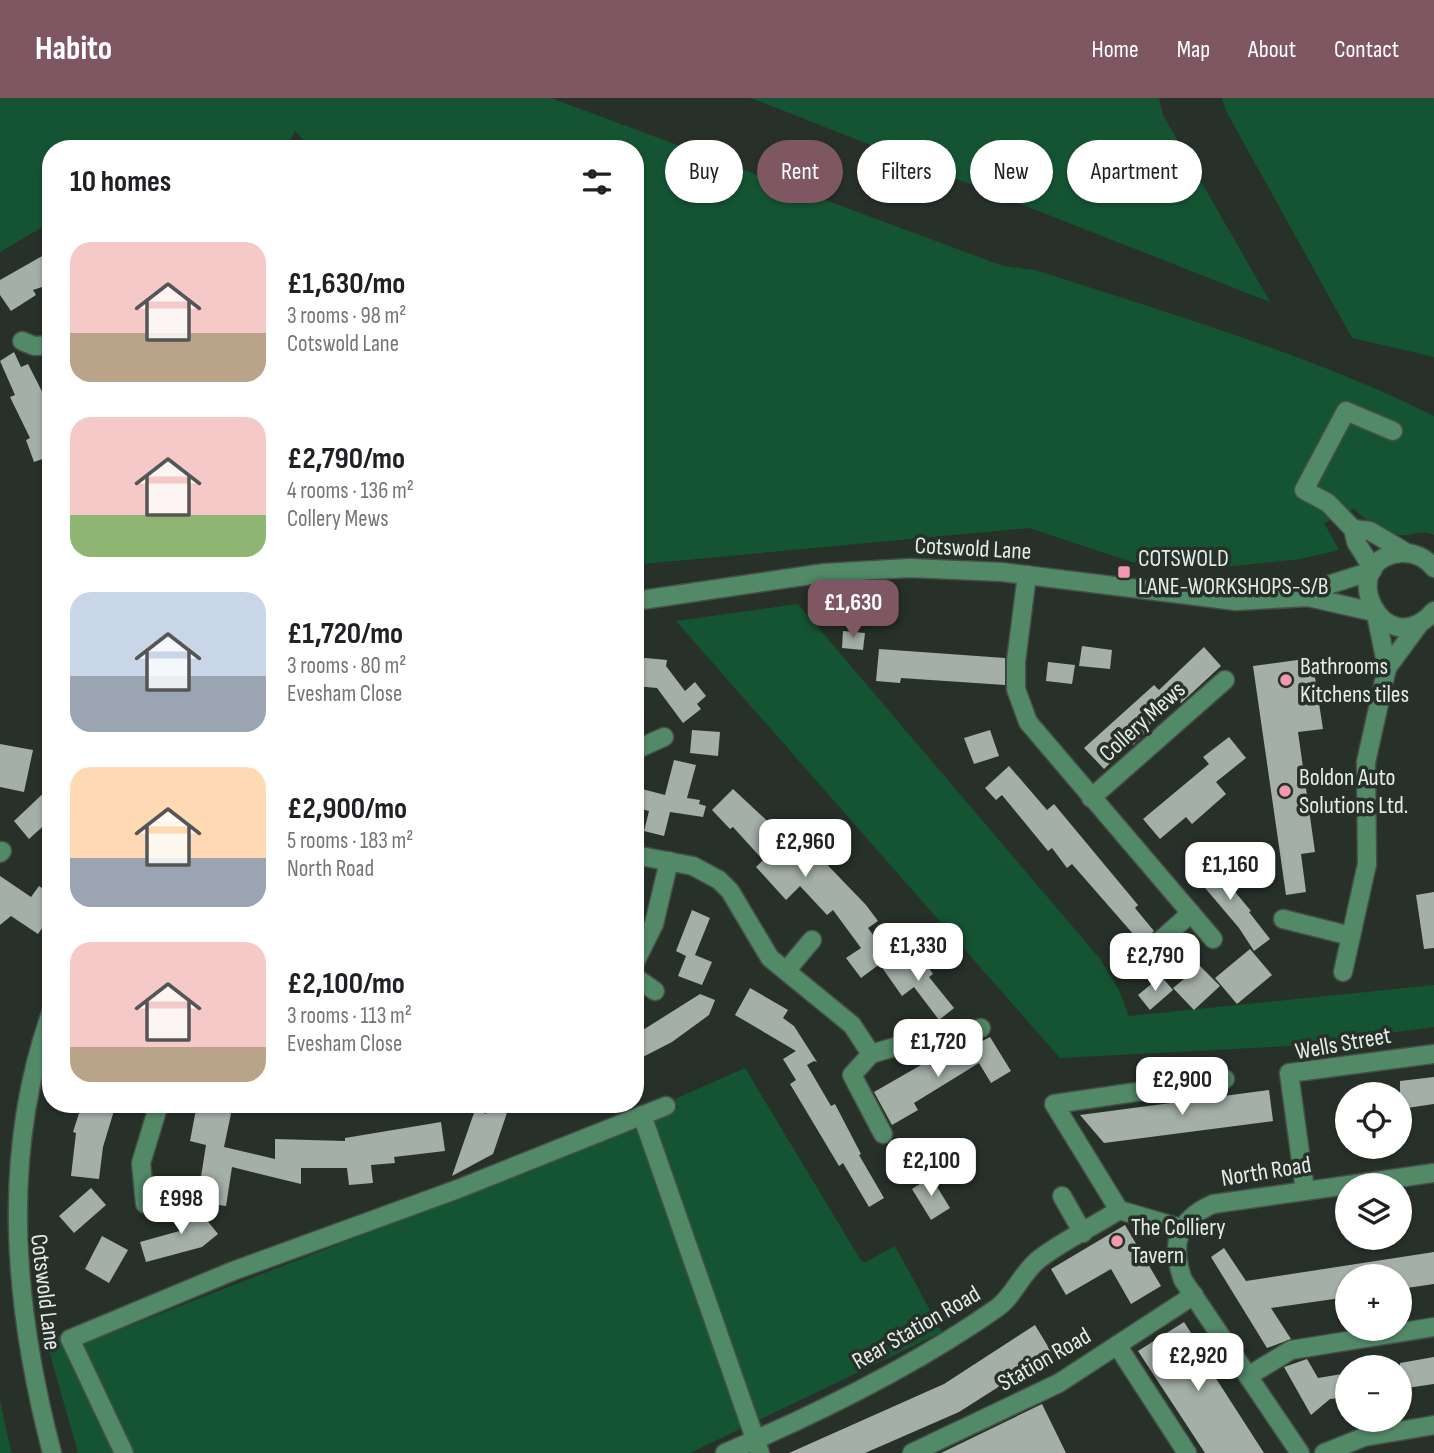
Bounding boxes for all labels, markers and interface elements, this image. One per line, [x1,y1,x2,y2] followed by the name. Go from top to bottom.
[35,29,112,69] text: Habito
[1091,35,1139,64] text: Home
[1177,35,1210,64] text: Map
[1248,35,1296,64] text: About
[1334,35,1399,64] text: Contact
[665,140,743,203] chip: Buy
[757,140,843,203] chip: Rent
[857,140,956,203] chip: Filters
[970,140,1053,203] chip: New
[1067,140,1202,203] chip: Apartment
[578,163,616,201] icon: filters
[70,164,171,200] text: 10 homes
[287,266,405,302] text: £1,630/mo
[126,270,210,354] icon: home
[287,302,406,330] text: 3 rooms · 98 m²
[287,330,399,358] text: Cotswold Lane
[287,441,405,477] text: £2,790/mo
[126,445,210,529] icon: home
[287,477,414,505] text: 4 rooms · 136 m²
[287,505,389,533] text: Collery Mews
[914,531,1032,566] street label: Cotswold Lane
[1138,544,1328,601] place label: COTSWOLD LANE-WORKSHOPS-S/B
[1116,564,1132,580] marker: COTSWOLD LANE-WORKSHOPS-S/B
[796,580,910,640] pin: £1,630
[824,589,882,617] text: £1,630
[287,616,403,652] text: £1,720/mo
[126,620,210,704] icon: home
[287,652,406,680] text: 3 rooms · 80 m²
[1300,652,1409,709] place label: Bathrooms Kitchens tiles
[1278,672,1294,688] marker: Bathrooms Kitchens tiles
[1093,675,1191,768] street label: Collery Mews
[287,680,402,708] text: Evesham Close
[1299,763,1408,820] place label: Boldon Auto Solutions Ltd.
[1277,783,1293,799] marker: Boldon Auto Solutions Ltd.
[287,791,407,827] text: £2,900/mo
[126,795,210,879] icon: home
[748,820,862,879] pin: £2,960
[287,827,413,855] text: 5 rooms · 183 m²
[775,828,835,856] text: £2,960
[1173,842,1287,902] pin: £1,160
[1201,851,1259,879] text: £1,160
[287,855,374,883] text: North Road
[861,924,975,983] pin: £1,330
[889,932,947,960] text: £1,330
[1098,934,1212,993] pin: £2,790
[1126,942,1184,970] text: £2,790
[287,966,405,1002] text: £2,100/mo
[126,970,210,1054] icon: home
[287,1002,412,1030] text: 3 rooms · 113 m²
[881,1020,995,1079] pin: £1,720
[1293,1021,1393,1066] street label: Wells Street
[910,1028,966,1056] text: £1,720
[287,1030,402,1058] text: Evesham Close
[1125,1058,1239,1117] pin: £2,900
[1152,1066,1212,1094] text: £2,900
[1335,1082,1412,1432] map controls
[1335,1082,1412,1159] button: locate
[874,1138,988,1198] pin: £2,100
[902,1147,960,1175] text: £2,100
[1219,1150,1313,1193] street label: North Road
[1335,1173,1412,1250] button: layers
[140,1176,222,1236] pin: £998
[159,1185,203,1213] text: £998
[1131,1213,1226,1270] place label: The Colliery Tavern
[24,1232,67,1352] street label: Cotswold Lane
[1109,1233,1125,1249] marker: The Colliery Tavern
[1335,1264,1412,1341] button: +
[847,1279,985,1376] street label: Rear Station Road
[993,1321,1096,1398] street label: Station Road
[1141,1334,1255,1393] pin: £2,920
[1168,1342,1228,1370] text: £2,920
[1335,1355,1412,1432] button: −

